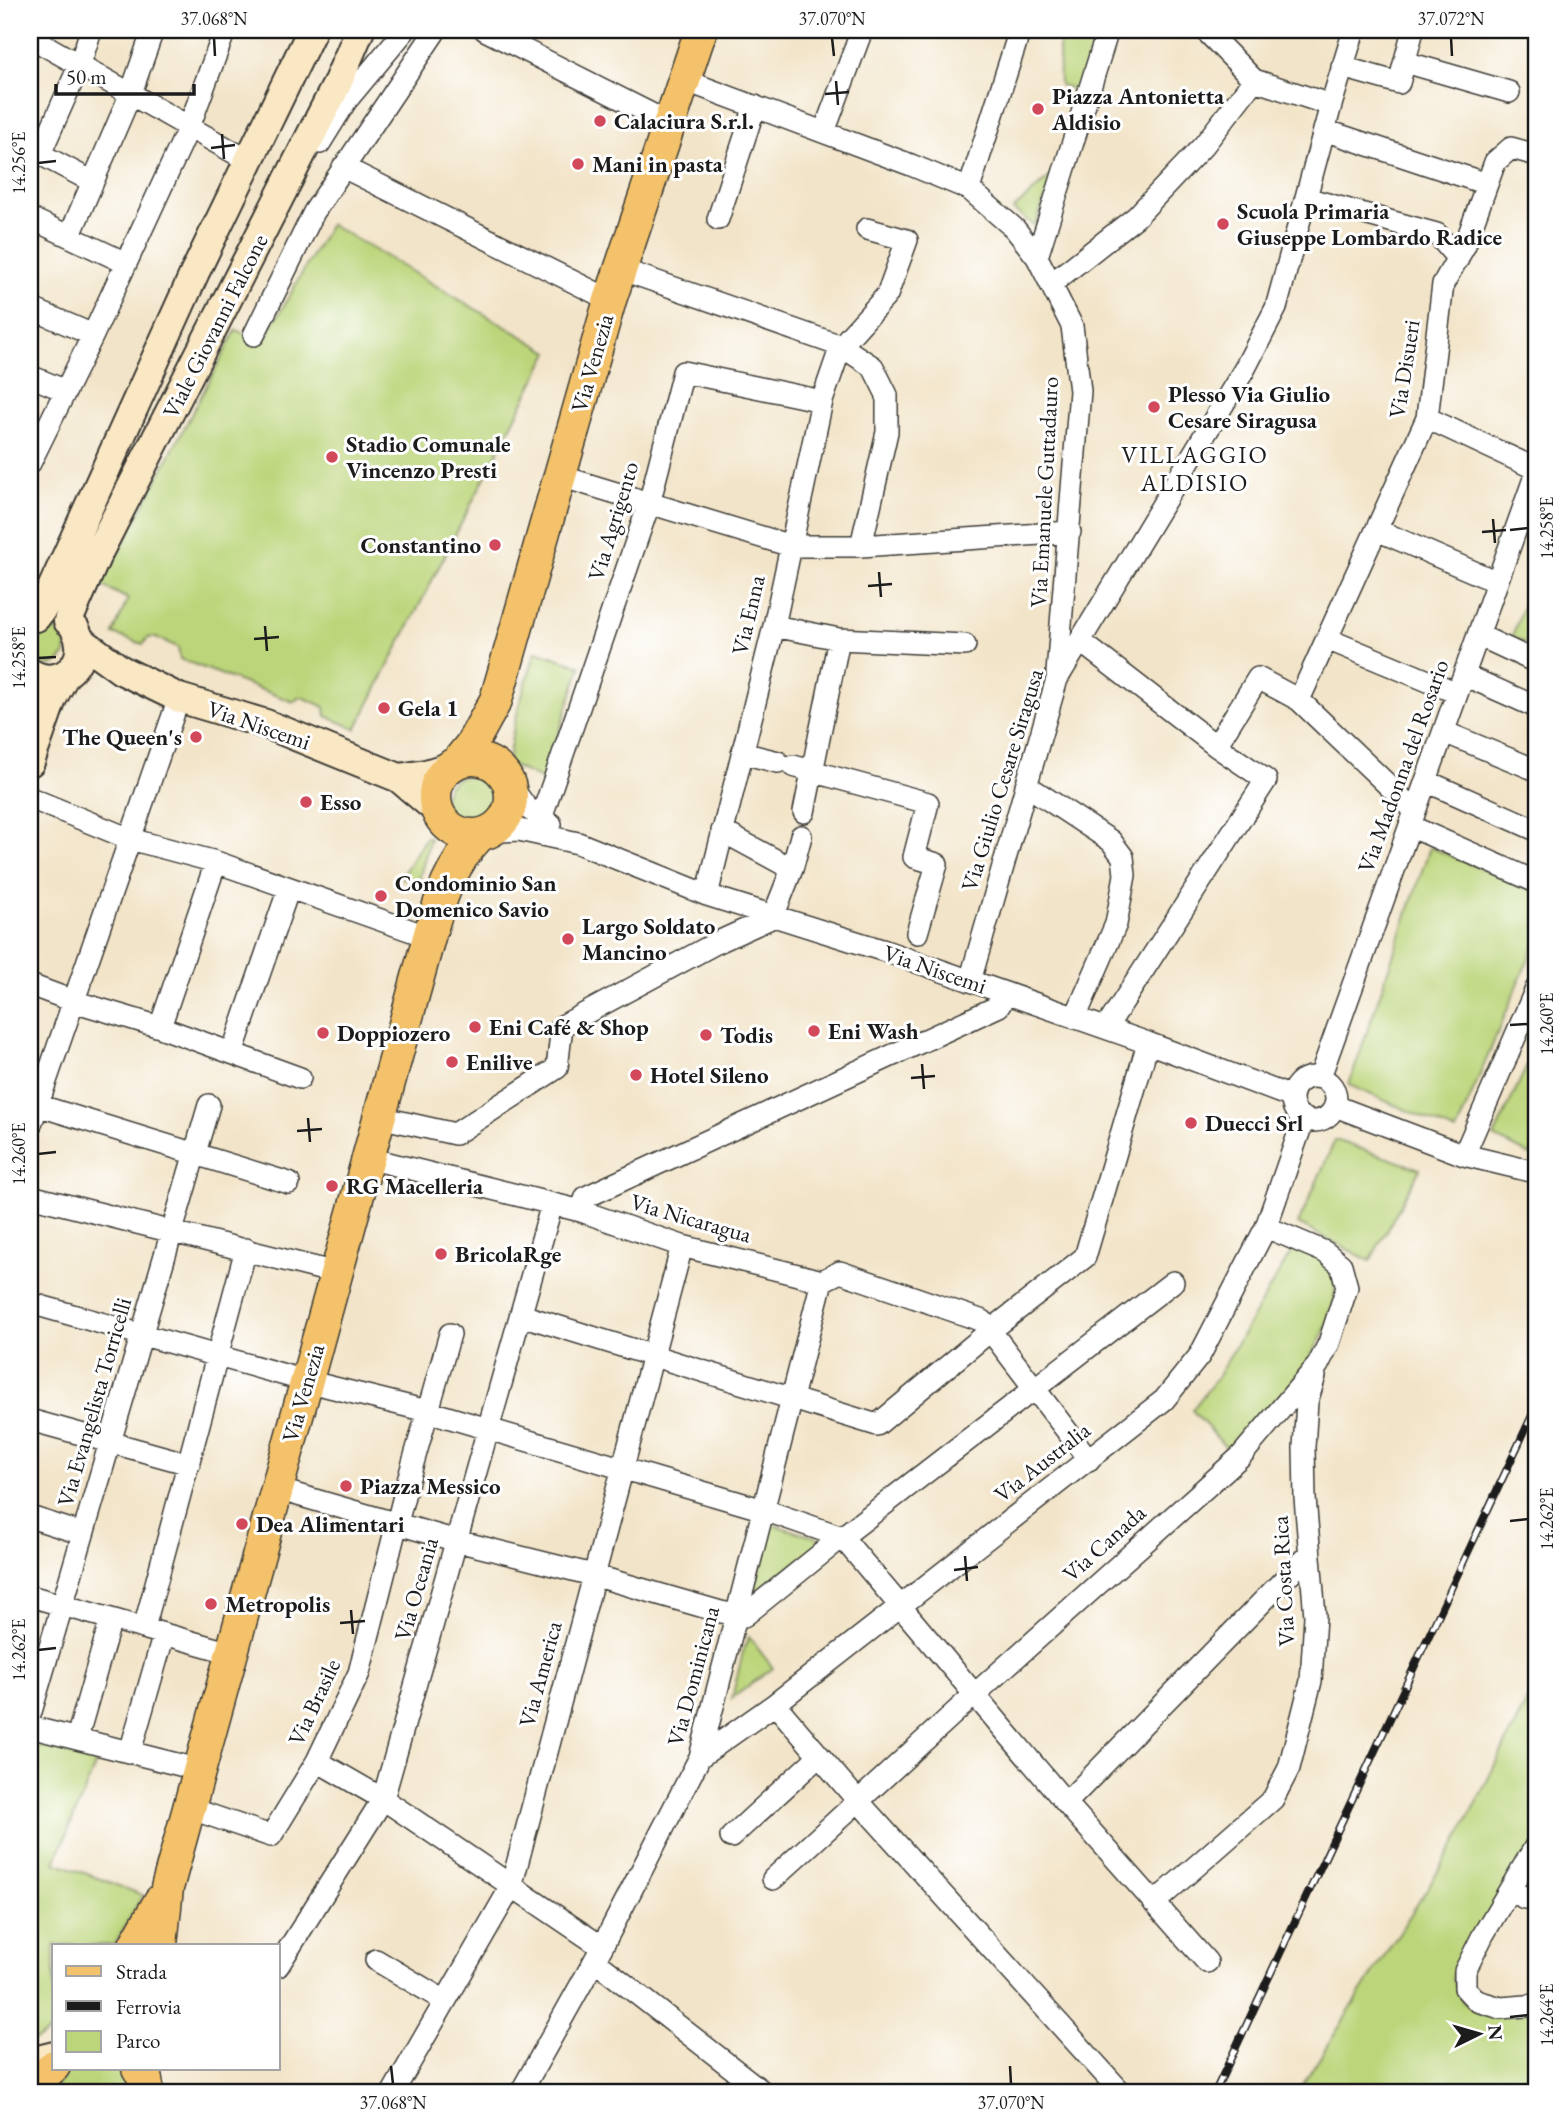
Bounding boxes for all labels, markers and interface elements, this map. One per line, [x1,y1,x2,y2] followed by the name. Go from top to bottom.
[181,7,248,30] text: 37.068°N
[799,7,866,30] text: 37.070°N
[1418,7,1485,30] text: 37.072°N
[56,52,194,96] scale bar
[66,63,107,90] text: 50 m
[1051,81,1225,137] place label: Piazza Antonietta Aldisio
[1030,101,1046,117] marker: Piazza Antonietta Aldisio
[614,106,754,136] place label: Calaciura S.r.l.
[592,113,608,129] marker: Calaciura S.r.l.
[7,132,30,194] text: 14.256°E
[592,149,724,179] place label: Mani in pasta
[570,156,586,172] marker: Mani in pasta
[1237,196,1502,252] place label: Scuola Primaria Giuseppe Lombardo Radice
[1215,216,1231,232] marker: Scuola Primaria Giuseppe Lombardo Radice
[156,229,274,423] street label: Viale Giovanni Falcone
[564,309,621,416] street label: Via Venezia
[1381,317,1427,420] street label: Via Disueri
[1023,376,1065,608] street label: Via Emanuele Guttadauro
[1168,379,1331,435] place label: Plesso Via Giulio Cesare Siragusa
[1146,399,1162,415] marker: Plesso Via Giulio Cesare Siragusa
[346,429,511,485] place label: Stadio Comunale Vincenzo Presti
[1121,439,1269,498] district label: VILLAGGIO ALDISIO
[324,449,340,465] marker: Stadio Comunale Vincenzo Presti
[581,458,645,584] street label: Via Agrigento
[1535,497,1558,559] text: 14.258°E
[360,530,481,560] place label: Constantino
[487,537,503,553] marker: Constantino
[724,571,772,658] street label: Via Enna
[7,627,30,689] text: 14.258°E
[1350,655,1456,877] street label: Via Madonna del Rosario
[954,664,1050,895] street label: Via Giulio Cesare Siragusa
[203,693,315,757] street label: Via Niscemi
[398,693,458,723] place label: Gela 1
[376,700,392,716] marker: Gela 1
[62,722,182,752] place label: The Queen's
[188,729,204,745] marker: The Queen's
[320,787,362,817] place label: Esso
[298,794,314,810] marker: Esso
[395,868,556,924] place label: Condominio San Domenico Savio
[373,888,389,904] marker: Condominio San Domenico Savio
[582,911,716,967] place label: Largo Soldato Mancino
[560,931,576,947] marker: Largo Soldato Mancino
[879,937,991,1001] street label: Via Niscemi
[1535,993,1558,1055] text: 14.260°E
[489,1012,649,1042] place label: Eni Café & Shop
[828,1016,919,1046] place label: Eni Wash
[337,1018,451,1048] place label: Doppiozero
[467,1019,483,1035] marker: Eni Café & Shop
[720,1020,773,1050] place label: Todis
[806,1023,822,1039] marker: Eni Wash
[315,1025,331,1041] marker: Doppiozero
[698,1027,714,1043] marker: Todis
[466,1047,533,1077] place label: Enilive
[444,1054,460,1070] marker: Enilive
[650,1060,769,1090] place label: Hotel Sileno
[628,1067,644,1083] marker: Hotel Sileno
[1205,1108,1304,1138] place label: Duecci Srl
[1183,1115,1199,1131] marker: Duecci Srl
[7,1123,30,1185] text: 14.260°E
[346,1171,484,1201] place label: RG Macelleria
[324,1178,340,1194] marker: RG Macelleria
[627,1186,756,1250] street label: Via Nicaragua
[455,1239,562,1269] place label: BricolaRge
[433,1246,449,1262] marker: BricolaRge
[50,1294,138,1510] street label: Via Evangelista Torricelli
[275,1339,332,1446] street label: Via Venezia
[988,1414,1097,1509] street label: Via Australia
[360,1471,501,1501] place label: Piazza Messico
[338,1478,354,1494] marker: Piazza Messico
[1535,1488,1558,1550] text: 14.262°E
[1056,1497,1153,1588] street label: Via Canada
[256,1509,405,1539] place label: Dea Alimentari
[1265,1514,1301,1647] street label: Via Costa Rica
[234,1516,250,1532] marker: Dea Alimentari
[387,1533,445,1644] street label: Via Oceania
[225,1589,330,1619] place label: Metropolis
[203,1596,219,1612] marker: Metropolis
[660,1602,726,1749] street label: Via Dominicana
[511,1617,569,1730] street label: Via America
[7,1619,30,1681] text: 14.262°E
[281,1654,347,1750] street label: Via Brasile
[52,1944,280,2070] legend
[116,1958,167,1985] text: Strada
[1535,1984,1558,2046] text: 14.264°E
[116,1993,182,2020] text: Ferrovia
[1444,2000,1514,2070] north arrow
[1482,2024,1509,2042] text: N
[116,2027,160,2054] text: Parco
[360,2091,427,2114] text: 37.068°N
[978,2091,1045,2114] text: 37.070°N

